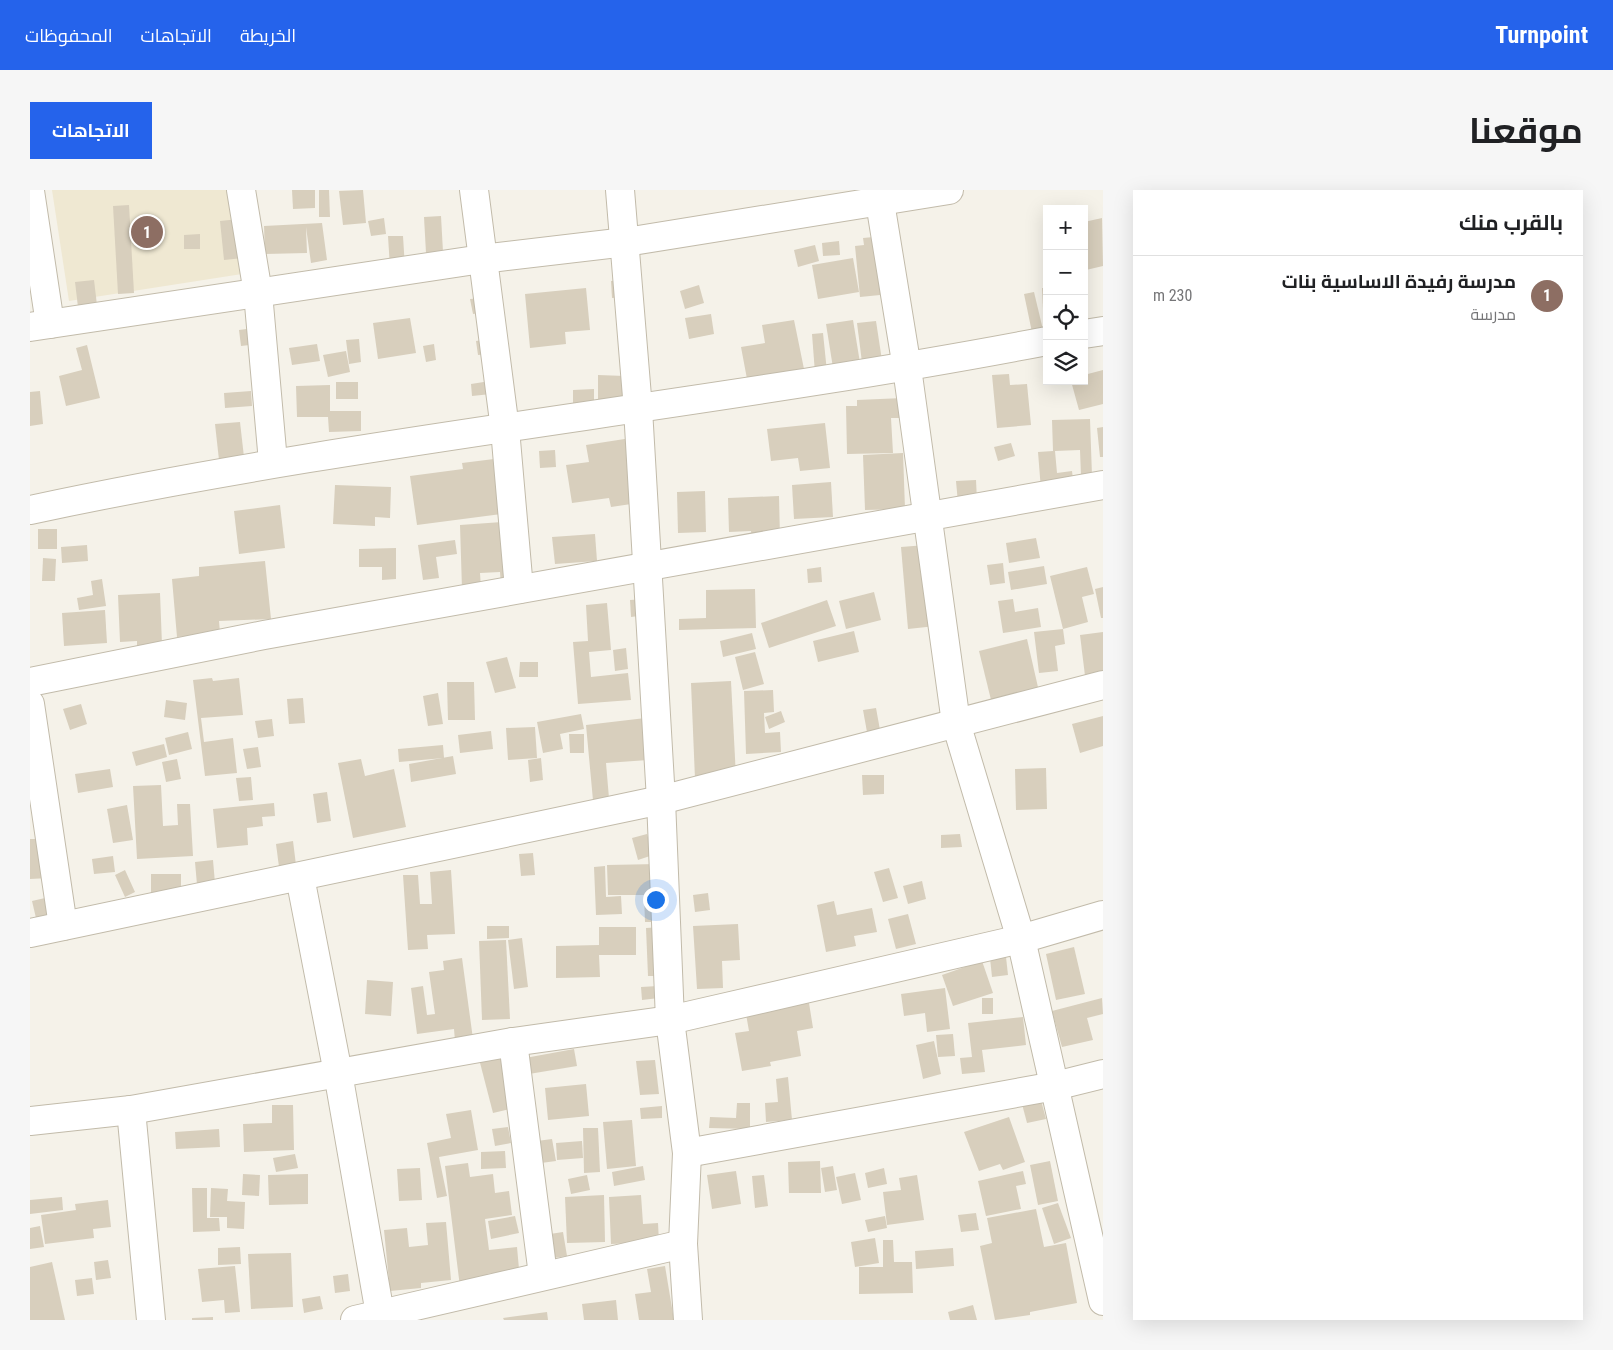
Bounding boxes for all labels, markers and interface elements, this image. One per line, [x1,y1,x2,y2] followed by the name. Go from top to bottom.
[1495,21,1588,49] text: Turnpoint
[25,25,113,46] text: المحفوظات
[141,25,212,46] text: الاتجاهات
[240,25,296,46] text: الخريطة
[30,102,152,159] button: الاتجاهات
[1469,111,1583,152] text: موقعنا
[1043,205,1088,385] map controls
[1043,205,1088,250] button: +
[1459,211,1563,235] text: بالقرب منك
[131,213,163,251] pin: 1
[1043,250,1088,295] button: −
[1282,270,1516,293] text: مدرسة رفيدة الاساسية بنات
[1153,286,1192,305] text: 230 m
[1543,286,1551,305] text: 1
[1043,295,1088,340] button: locate
[1470,305,1516,324] text: مدرسة
[1043,340,1088,385] button: layers
[643,887,669,913] your location

